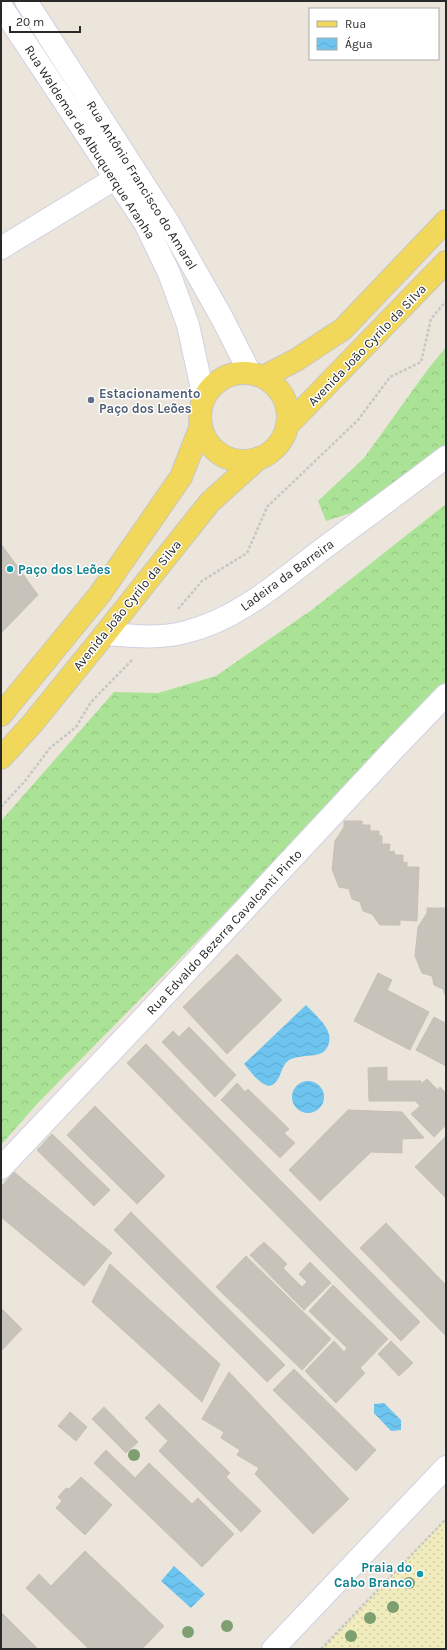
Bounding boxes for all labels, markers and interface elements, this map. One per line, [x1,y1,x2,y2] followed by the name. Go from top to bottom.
[10,8,80,34] scale bar
[309,8,439,60] legend
[16,15,44,29] text: 20 m
[345,17,366,31] text: Rua
[345,36,373,51] text: Água
[21,42,158,242] street label: Rua Waldemar de Albuquerque Aranha
[84,98,200,272] street label: Rua Antônio Francisco do Amaral
[305,281,429,409] street label: Avenida João Cyrilo da Silva
[99,386,200,416] place label: Estacionamento Paço dos Leões
[86,395,96,405] marker: Estacionamento Paço dos Leões
[238,536,336,614] street label: Ladeira da Barreira
[70,537,184,673] street label: Avenida João Cyrilo da Silva
[18,562,111,577] place label: Paço dos Leões
[5,564,15,574] marker: Paço dos Leões
[143,846,305,1018] street label: Rua Edvaldo Bezerra Cavalcanti Pinto
[334,1560,412,1590] place label: Praia do Cabo Branco
[415,1569,425,1579] marker: Praia do Cabo Branco

